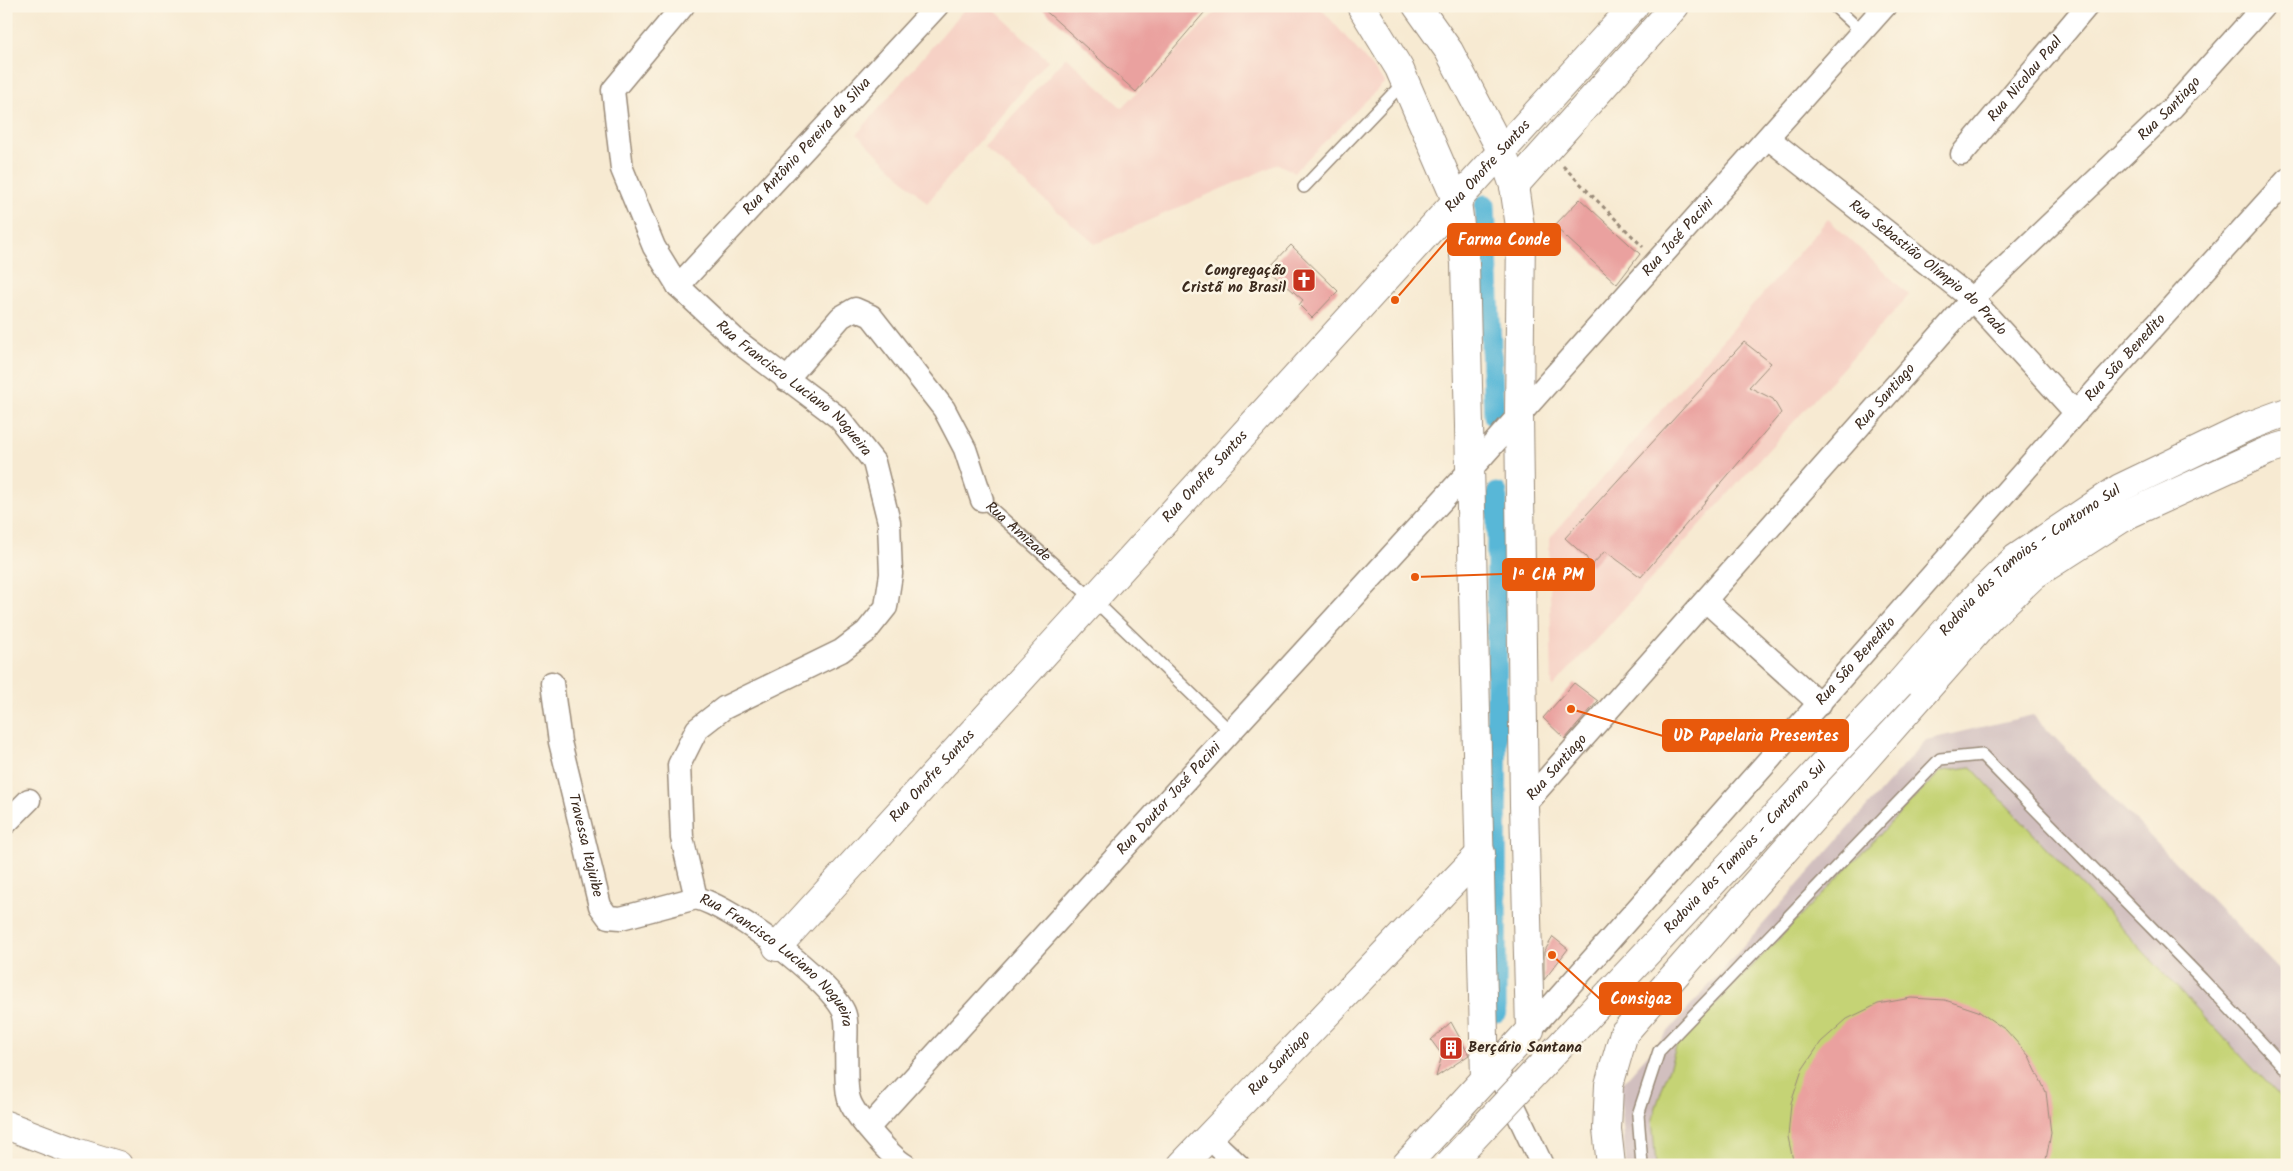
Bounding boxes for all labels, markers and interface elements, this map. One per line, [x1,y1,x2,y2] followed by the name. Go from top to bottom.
[1982,31,2069,127] street label: Rua Nicolau Paal
[2132,71,2207,147] street label: Rua Santiago
[737,72,877,221] street label: Rua Antônio Pereira da Silva
[1439,114,1537,218] street label: Rua Onofre Santos
[1636,191,1721,282] street label: Rua José Pacini
[1843,194,2012,342] street label: Rua Sebastião Olímpio do Prado
[1448,224,1560,255] callout: Farma Conde
[1458,228,1550,253] text: Farma Conde
[1182,259,1286,300] place label: Congregação Cristã no Brasil
[1291,267,1317,293] church icon: Congregação Cristã no Brasil
[2079,308,2172,407] street label: Rua São Benedito
[710,315,877,462] street label: Rua Francisco Luciano Nogueira
[1849,358,1922,436] street label: Rua Santiago
[1156,424,1254,529] street label: Rua Onofre Santos
[1934,478,2126,642] street label: Rodovia dos Tamoios - Contorno Sul
[979,496,1056,568] street label: Rua Amizade
[1503,559,1594,590] callout: 1ª CIA PM
[1512,563,1585,588] text: 1ª CIA PM
[1810,612,1902,711] street label: Rua São Benedito
[1663,720,1848,751] callout: UD Papelaria Presentes
[884,724,982,828] street label: Rua Onofre Santos
[1673,724,1839,749] text: UD Papelaria Presentes
[1521,729,1594,806] street label: Rua Santiago
[1111,736,1228,861] street label: Rua Doutor José Pacini
[1658,755,1833,940] street label: Rodovia dos Tamoios - Contorno Sul
[561,791,609,900] street label: Travessa Itajuibe
[696,888,859,1028] street label: Rua Francisco Luciano Nogueira
[1600,983,1681,1014] callout: Consigaz
[1610,987,1672,1012] text: Consigaz
[1242,1025,1317,1101] street label: Rua Santiago
[1438,1035,1464,1061] building icon: Berçário Santana
[1468,1036,1582,1060] place label: Berçário Santana

